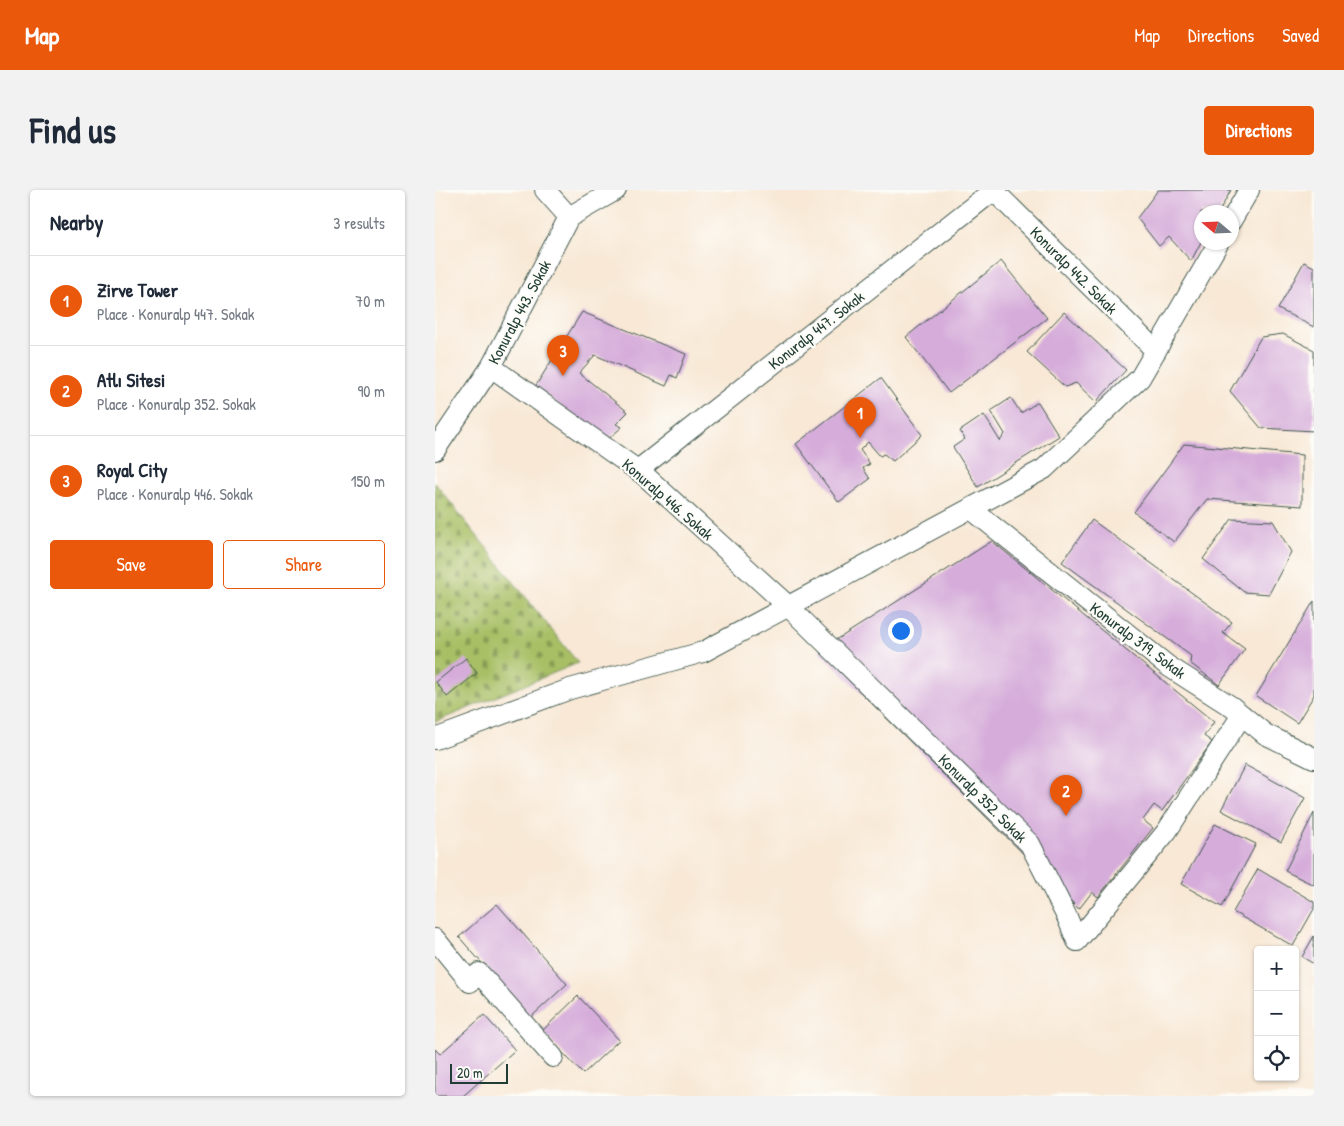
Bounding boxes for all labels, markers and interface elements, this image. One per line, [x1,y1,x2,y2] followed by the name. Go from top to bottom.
[25,19,59,51] text: Map
[1135,23,1160,48] text: Map
[1188,23,1254,48] text: Directions
[1282,23,1319,48] text: Saved
[1204,106,1314,155] button: Directions
[30,107,116,154] text: Find us
[1194,205,1239,250] north arrow
[50,208,103,237] text: Nearby
[333,212,385,234] text: 3 results
[1025,221,1123,319] street label: Konuralp 442. Sokak
[482,256,556,368] street label: Konuralp 443. Sokak
[97,277,178,303] text: Zirve Tower
[764,285,869,374] street label: Konuralp 447. Sokak
[63,290,69,312] text: 1
[355,290,385,312] text: 70 m
[97,303,254,325] text: Place · Konuralp 447. Sokak
[547,335,579,376] pin: 3
[97,367,165,393] text: Atlı Sitesi
[62,380,70,402] text: 2
[357,380,385,402] text: 90 m
[97,393,256,415] text: Place · Konuralp 352. Sokak
[844,397,876,438] pin: 1
[618,453,719,545] street label: Konuralp 446. Sokak
[97,457,167,483] text: Royal City
[62,470,70,492] text: 3
[351,470,385,492] text: 150 m
[97,483,253,505] text: Place · Konuralp 446. Sokak
[50,540,213,589] button: Save
[223,540,385,589] button: Share
[1085,597,1191,684] street label: Konuralp 319. Sokak
[888,618,914,644] your location
[934,749,1033,848] street label: Konuralp 352. Sokak
[1050,775,1082,816] pin: 2
[1254,946,1299,1081] map controls
[1254,946,1299,991] button: +
[1254,991,1299,1036] button: −
[1254,1036,1299,1081] button: locate
[450,1061,507,1084] scale bar
[457,1063,483,1082] text: 20 m

